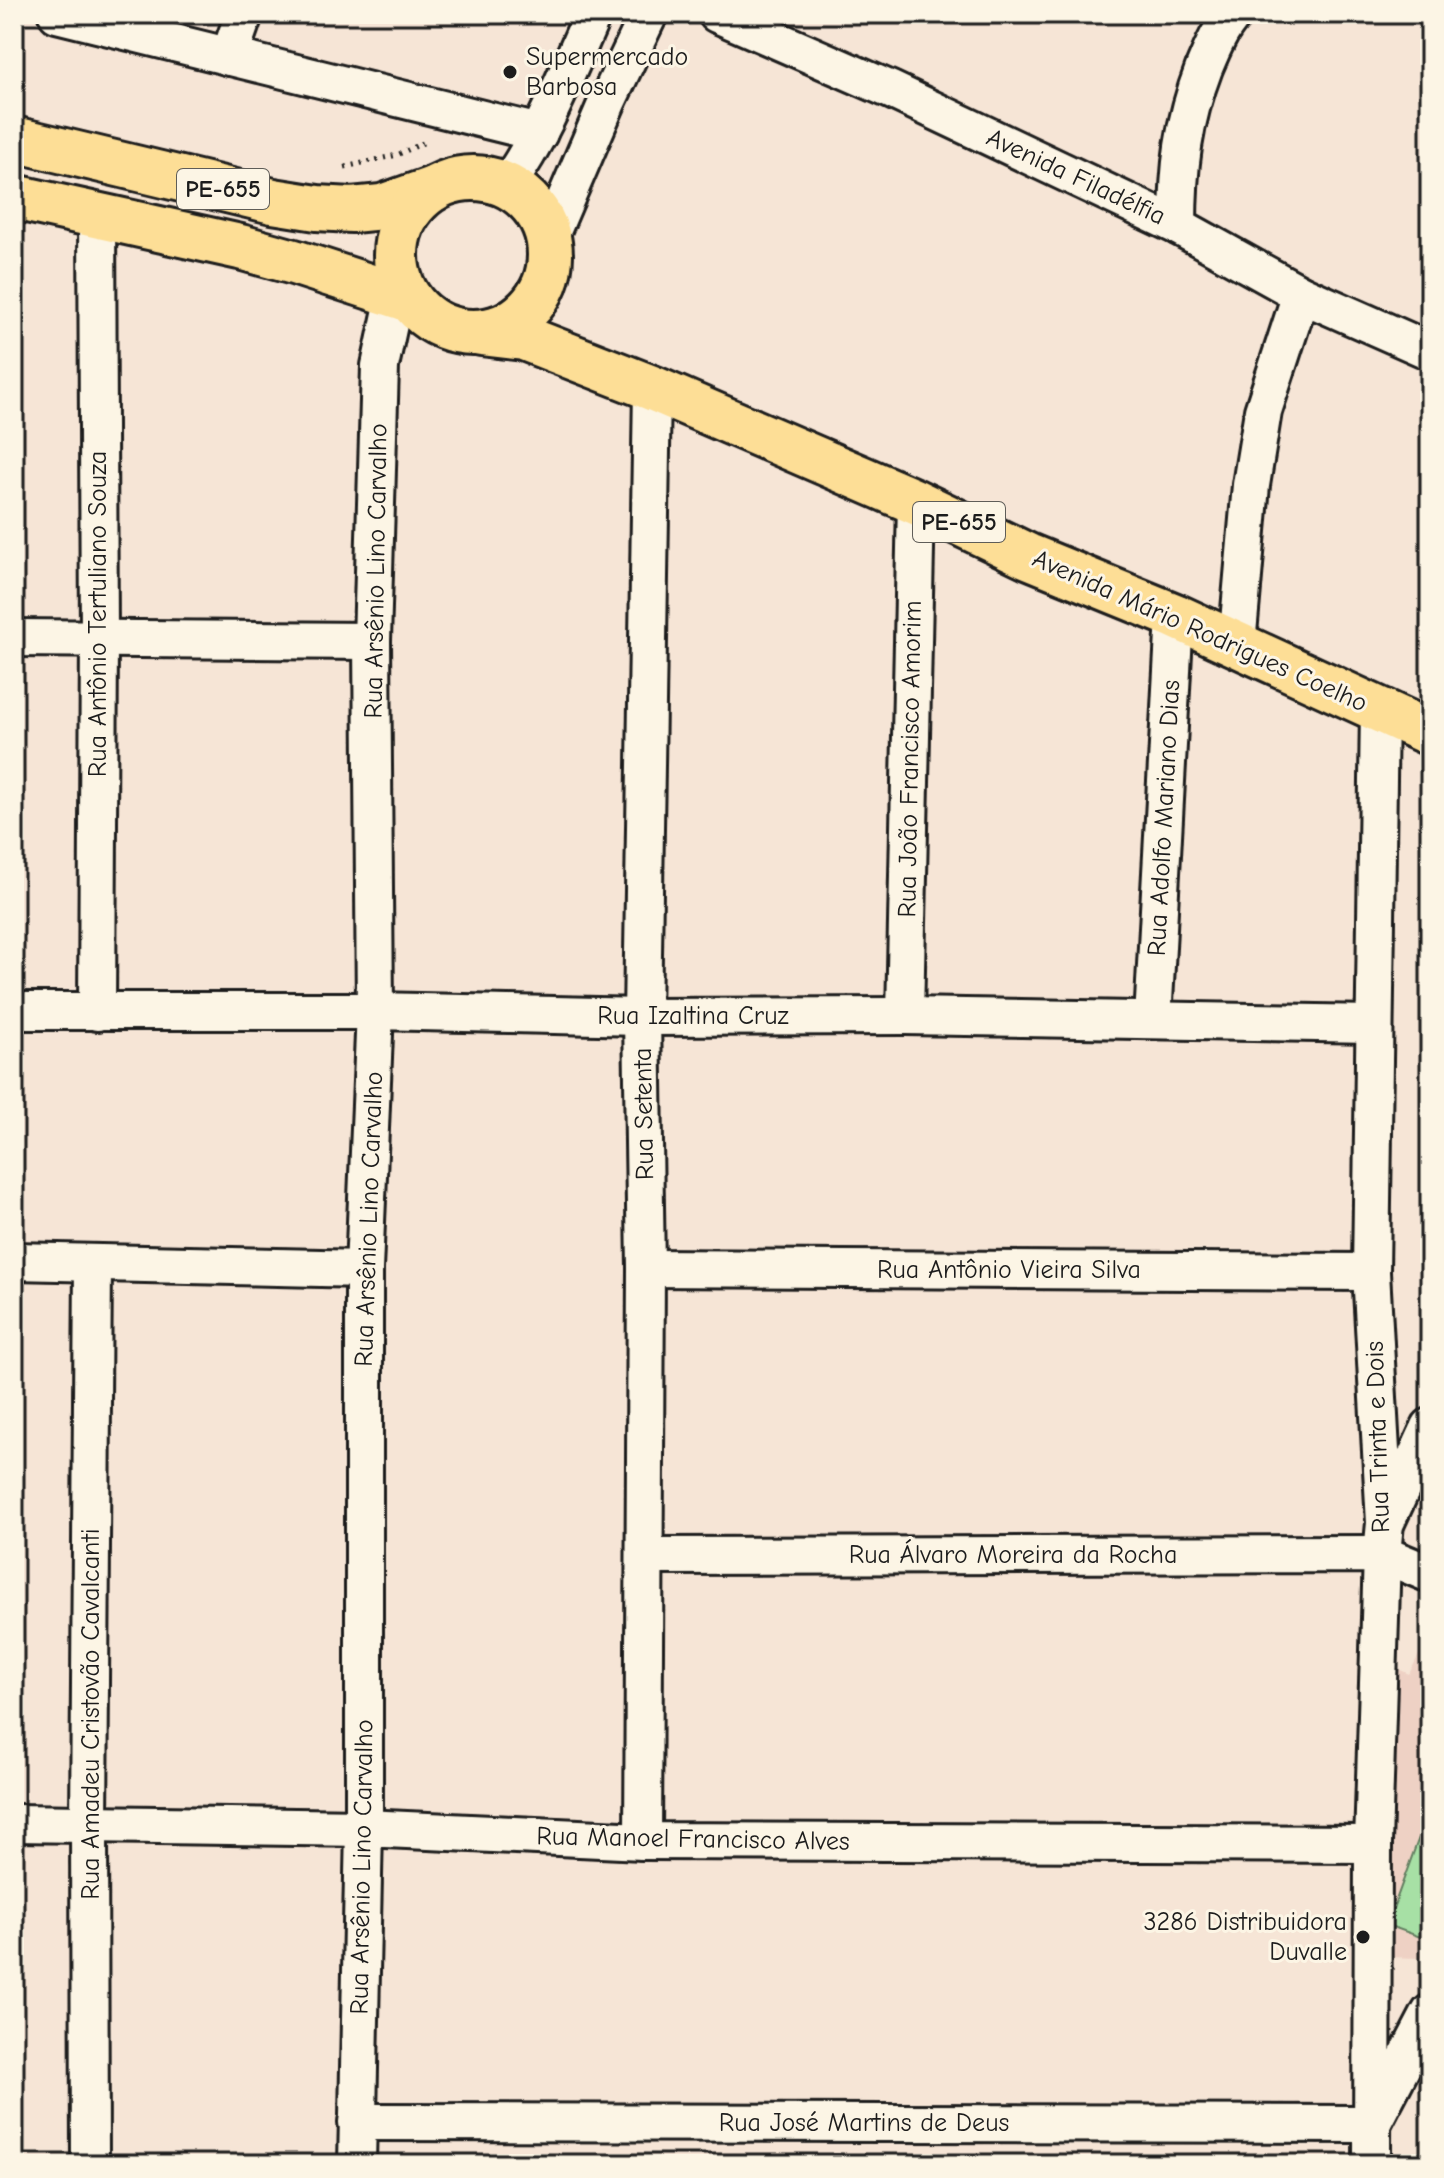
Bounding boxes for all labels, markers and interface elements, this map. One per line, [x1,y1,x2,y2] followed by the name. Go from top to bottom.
[526,42,688,102] place label: Supermercado Barbosa
[501,63,519,81] marker: Supermercado Barbosa
[982,122,1170,232] street label: Avenida Filadélfia
[177,169,269,209] road number: PE-655
[358,423,394,719] street label: Rua Arsênio Lino Carvalho
[83,451,113,777] street label: Rua Antônio Tertuliano Souza
[913,502,1005,542] road number: PE-655
[1028,543,1372,719] street label: Avenida Mário Rodrigues Coelho
[892,600,928,918] street label: Rua João Francisco Amorim
[1142,679,1186,957] street label: Rua Adolfo Mariano Dias
[597,1001,789,1031] street label: Rua Izaltina Cruz
[628,1048,660,1180] street label: Rua Setenta
[349,1071,389,1367] street label: Rua Arsênio Lino Carvalho
[877,1255,1141,1285] street label: Rua Antônio Vieira Silva
[1360,1340,1396,1534] street label: Rua Trinta e Dois
[76,1528,106,1900] street label: Rua Amadeu Cristovão Cavalcanti
[849,1539,1177,1570] street label: Rua Álvaro Moreira da Rocha
[344,1719,380,2015] street label: Rua Arsênio Lino Carvalho
[536,1821,850,1857] street label: Rua Manoel Francisco Alves
[1143,1907,1347,1967] place label: 3286 Distribuidora Duvalle
[1354,1928,1372,1946] marker: 3286 Distribuidora Duvalle
[719,2108,1009,2138] street label: Rua José Martins de Deus

